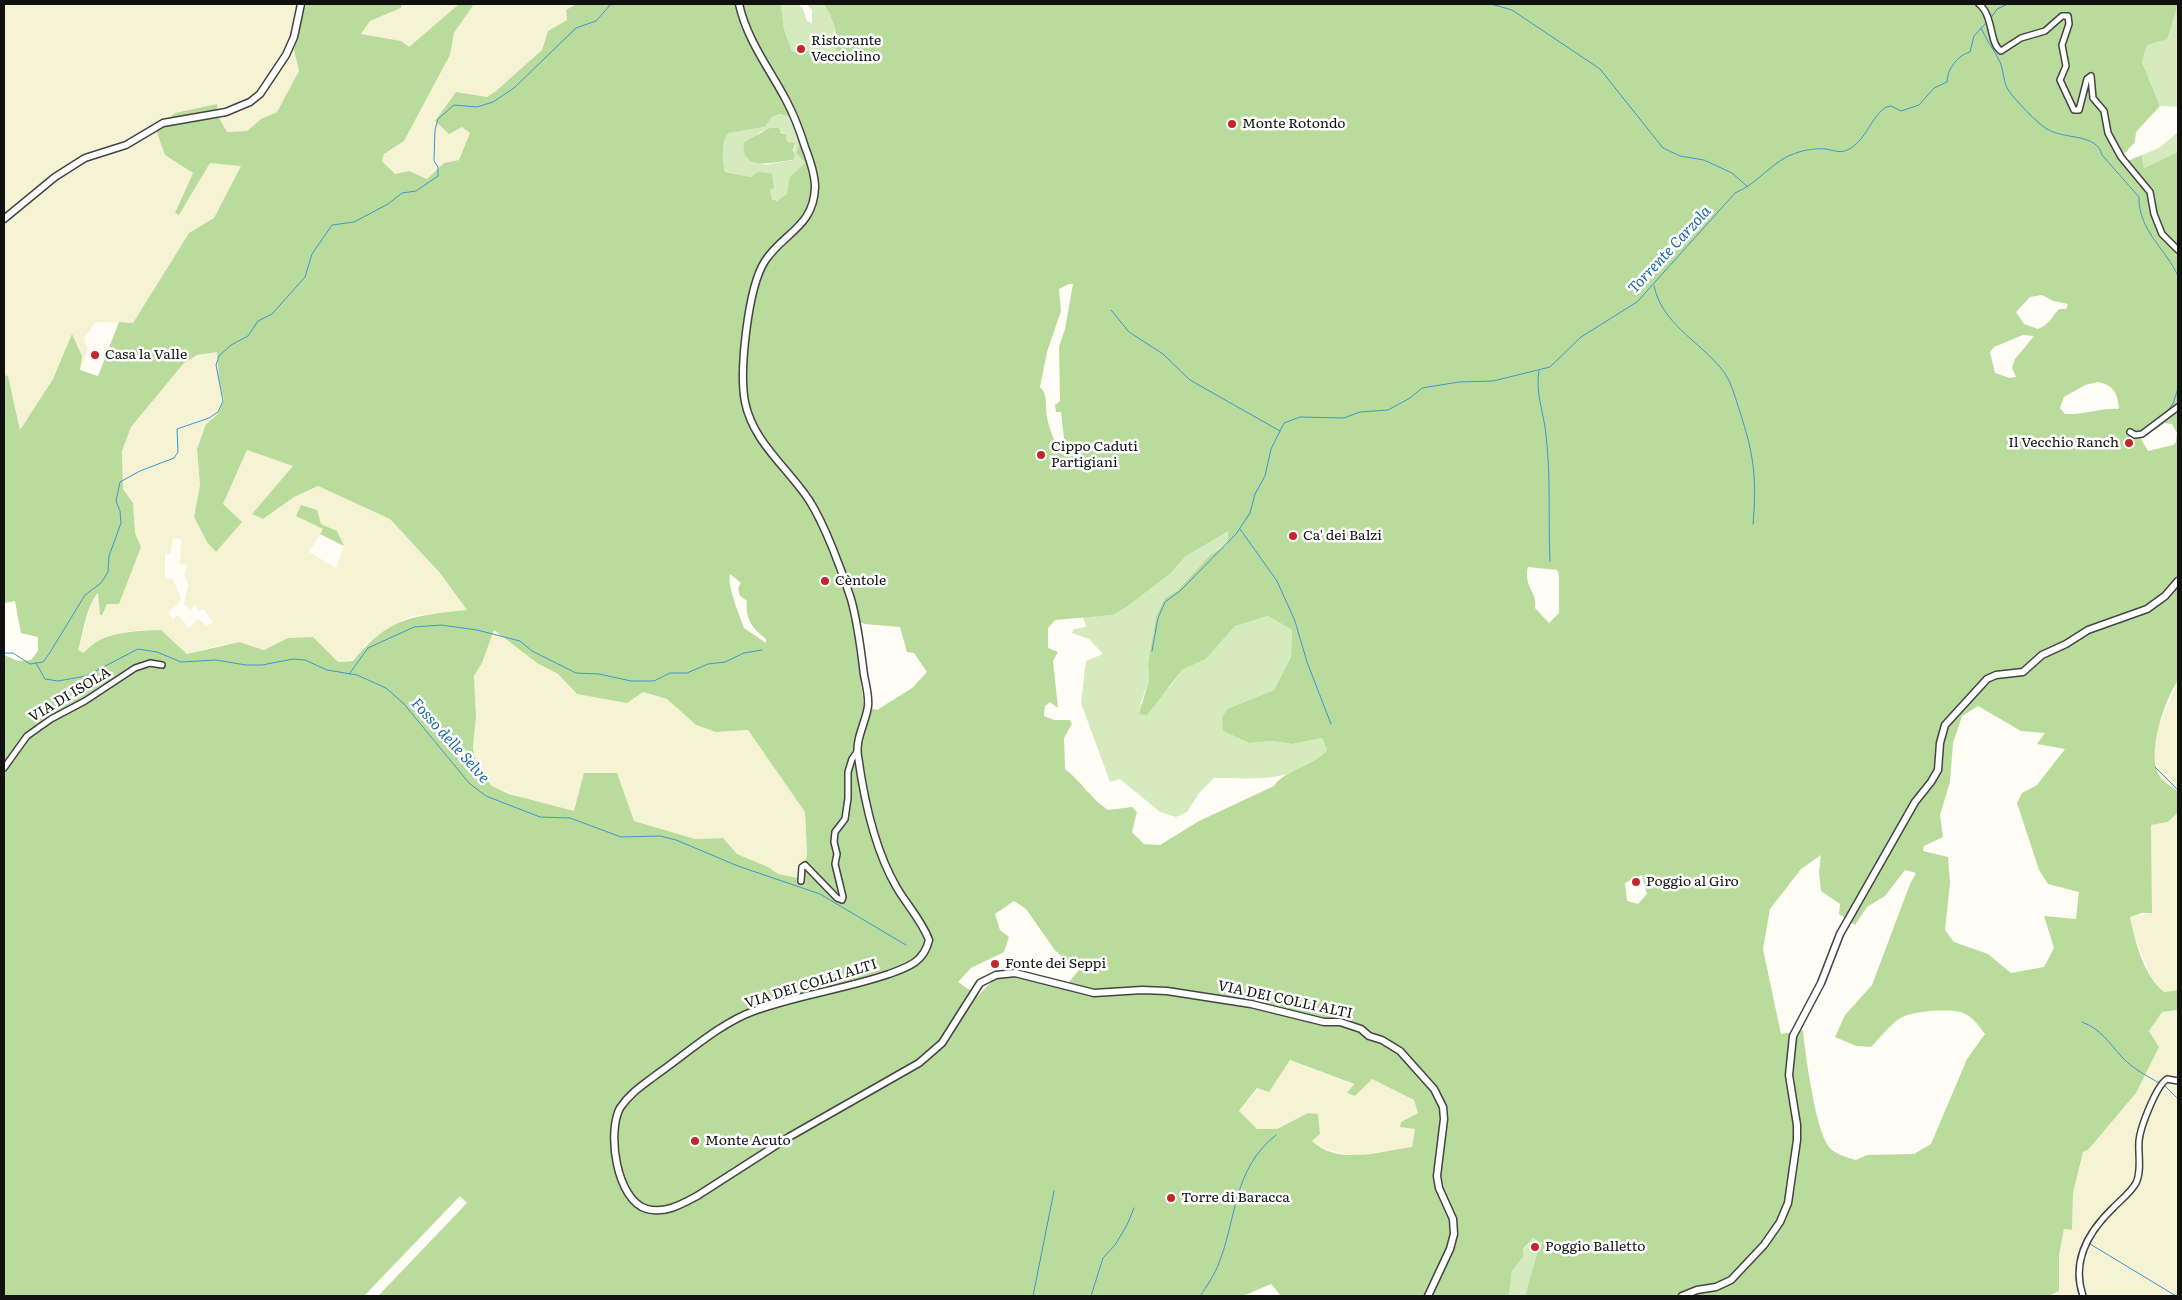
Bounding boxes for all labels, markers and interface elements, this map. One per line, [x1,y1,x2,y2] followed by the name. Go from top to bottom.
[811,33,881,65] place label: Ristorante Vecciolino
[795,43,807,55] marker: Ristorante Vecciolino
[1242,116,1346,132] place label: Monte Rotondo
[1226,118,1238,130] marker: Monte Rotondo
[1625,203,1715,297] water label: Torrente Carzola
[105,347,187,363] place label: Casa la Valle
[89,349,101,361] marker: Casa la Valle
[2008,435,2119,451] place label: Il Vecchio Ranch
[2123,437,2135,449] marker: Il Vecchio Ranch
[1051,439,1138,472] place label: Cippo Caduti Partigiani
[1035,449,1047,461] marker: Cippo Caduti Partigiani
[1303,528,1382,544] place label: Ca' dei Balzi
[1287,530,1299,542] marker: Ca' dei Balzi
[835,573,886,589] place label: Cèntole
[819,575,831,587] marker: Cèntole
[26,664,114,726] street label: VIA DI ISOLA
[407,695,493,787] water label: Fosso delle Selve
[1646,874,1739,890] place label: Poggio al Giro
[1630,876,1642,888] marker: Poggio al Giro
[743,956,879,1012] street label: VIA DEI COLLI ALTI
[1005,956,1106,972] place label: Fonte dei Seppi
[989,958,1001,970] marker: Fonte dei Seppi
[1216,977,1354,1023] street label: VIA DEI COLLI ALTI
[705,1133,791,1149] place label: Monte Acuto
[689,1135,701,1147] marker: Monte Acuto
[1181,1190,1290,1206] place label: Torre di Baracca
[1165,1192,1177,1204] marker: Torre di Baracca
[1545,1239,1645,1255] place label: Poggio Balletto
[1529,1241,1541,1253] marker: Poggio Balletto

